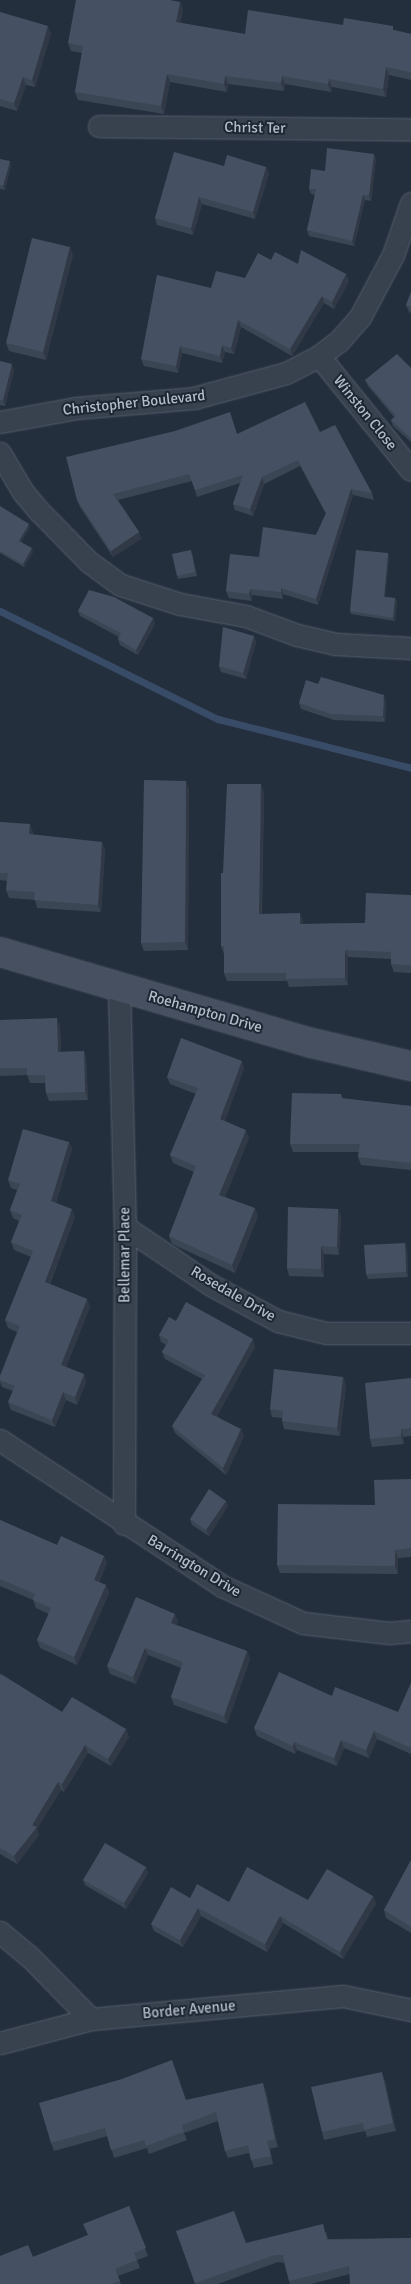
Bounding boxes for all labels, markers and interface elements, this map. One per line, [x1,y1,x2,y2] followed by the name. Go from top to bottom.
[224,118,286,138] street label: Christ Ter
[329,372,401,454] street label: Winston Close
[62,387,206,419] street label: Christopher Boulevard
[146,987,264,1037] street label: Roehampton Drive
[116,1207,134,1303] street label: Bellemar Place
[187,1262,279,1326] street label: Rosedale Drive
[144,1531,244,1601] street label: Barrington Drive
[142,1997,236,2023] street label: Border Avenue

